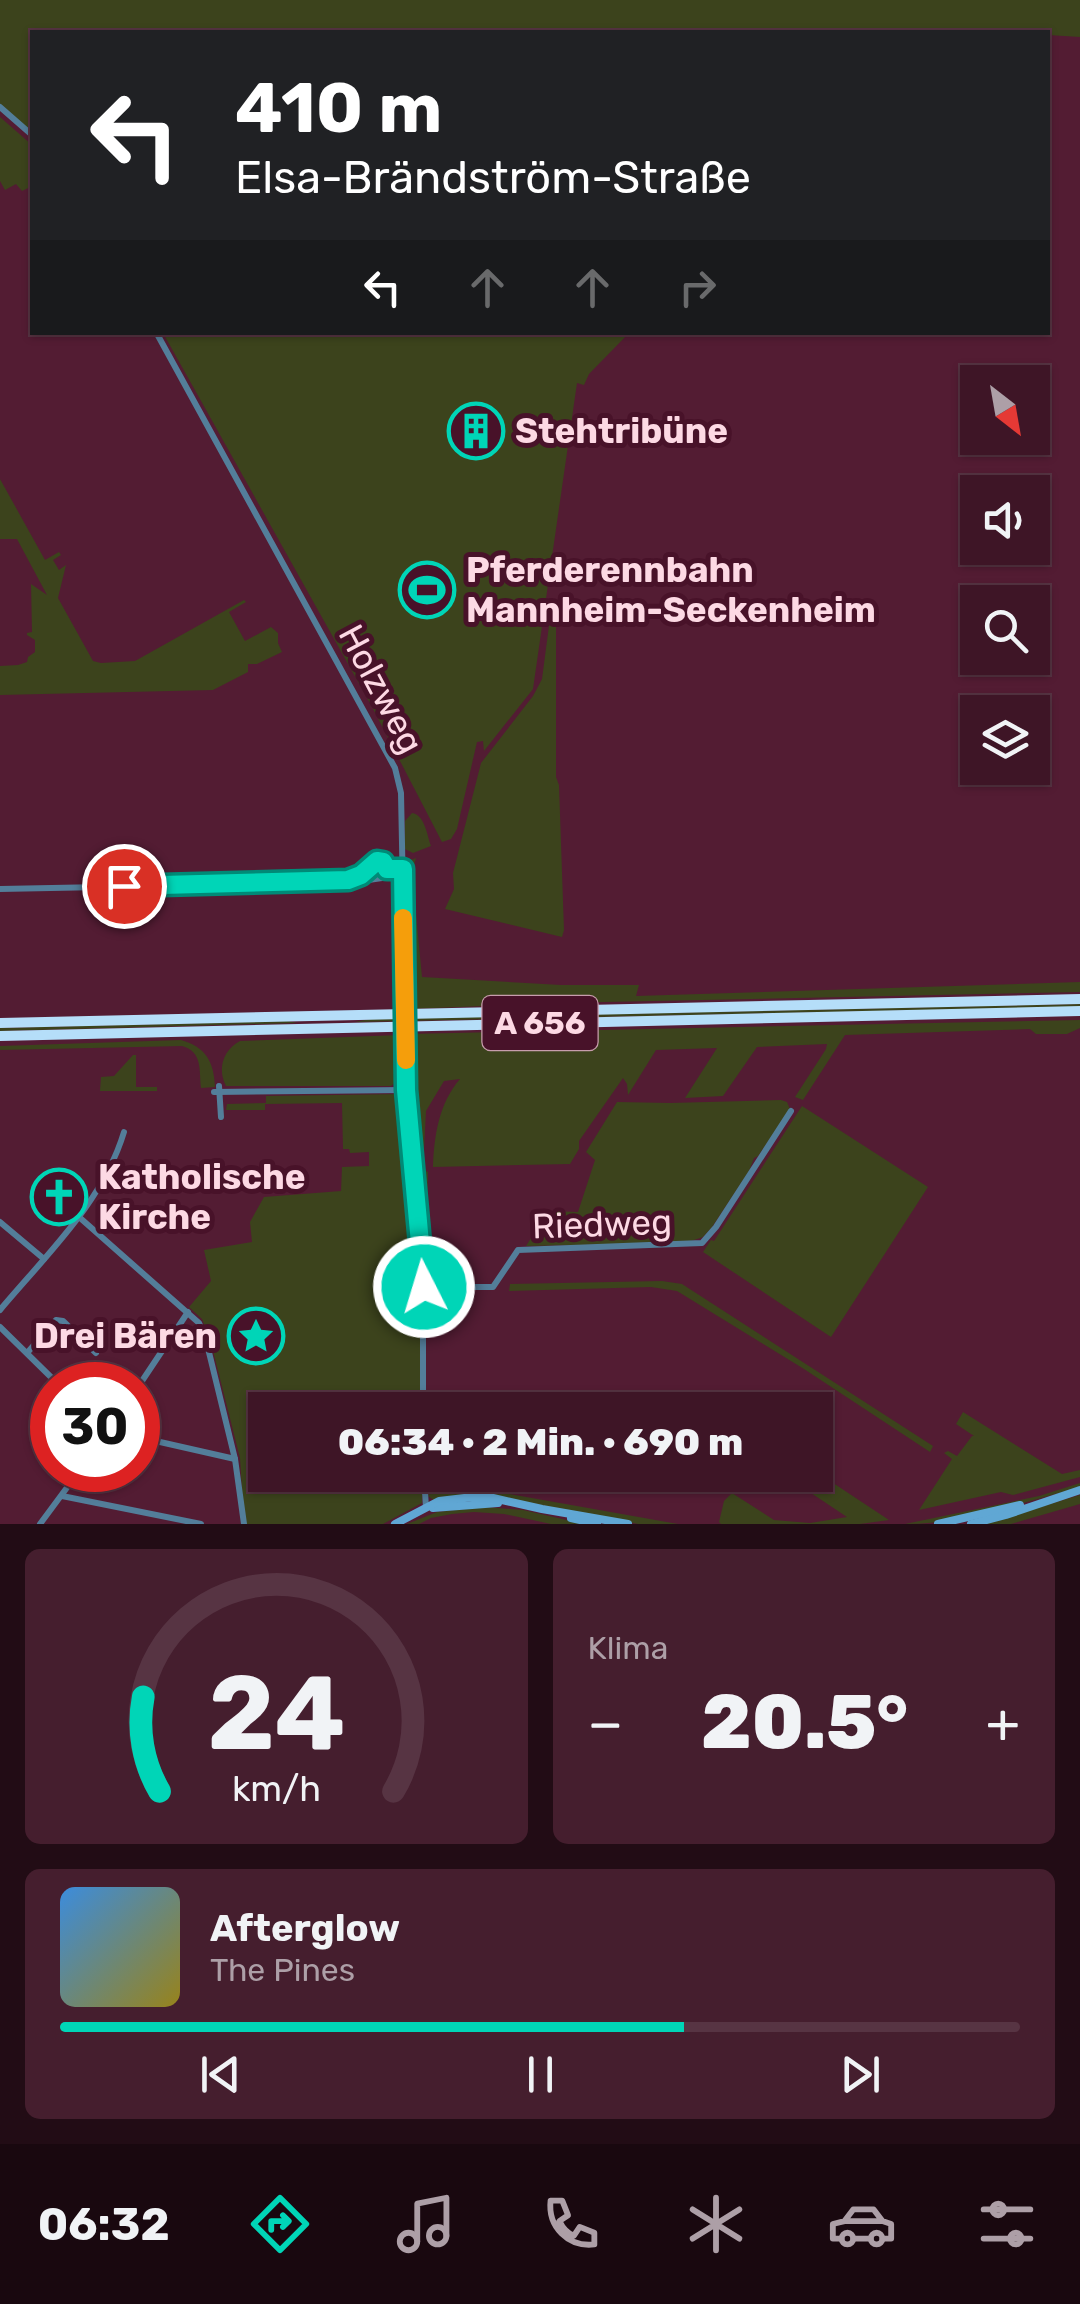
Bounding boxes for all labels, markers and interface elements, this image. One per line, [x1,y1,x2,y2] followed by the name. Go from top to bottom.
[235,67,443,150] text: 410 m
[70,70,200,200] icon: left
[235,151,751,204] text: Elsa-Brändström-Straße
[355,260,410,315] icon: left
[460,260,515,315] icon: ahead
[565,260,620,315] icon: ahead
[670,260,725,315] icon: right
[960,365,1050,455] north arrow
[960,365,1050,785] map controls
[446,401,506,461] building icon: Stehtribüne
[515,410,728,452] place label: Stehtribüne
[960,475,1050,565] button: sound
[466,549,876,631] place label: Pferderennbahn Mannheim-Seckenheim
[397,560,457,620] sports icon: Pferderennbahn Mannheim-Seckenheim
[960,585,1050,675] button: search
[330,618,432,760] street label: Holzweg
[960,695,1050,785] button: layers
[82,844,167,929] pin
[97,859,152,914] icon: arrive
[482,996,598,1050] road number: A 656
[98,1156,306,1238] place label: Katholische Kirche
[29,1167,89,1227] church icon: Katholische Kirche
[531,1201,673,1247] street label: Riedweg
[372,1235,476,1339] position arrow
[226,1306,286,1366] place icon: Drei Bären
[34,1315,217,1357] place label: Drei Bären
[30,1362,160,1492] speed limit sign: 30
[338,1419,743,1465] text: 06:34 · 2 Min. · 690 m
[588,1629,668,1667] text: Klima
[207,1652,345,1775] text: 24
[701,1678,908,1767] text: 20.5°
[588,1691,623,1756] text: −
[986,1691,1020,1756] text: +
[232,1768,321,1810] text: km/h
[210,1905,400,1951] text: Afterglow
[210,1951,355,1989] text: The Pines
[193,2047,248,2102] icon: previous
[513,2047,568,2102] icon: pause
[833,2047,888,2102] icon: next
[245,2189,315,2259] icon: directions
[391,2189,461,2259] icon: music
[536,2189,606,2259] icon: phone
[681,2189,751,2259] icon: climate
[827,2189,897,2259] icon: car
[972,2189,1042,2259] icon: filters
[38,2198,170,2251] text: 06:32

